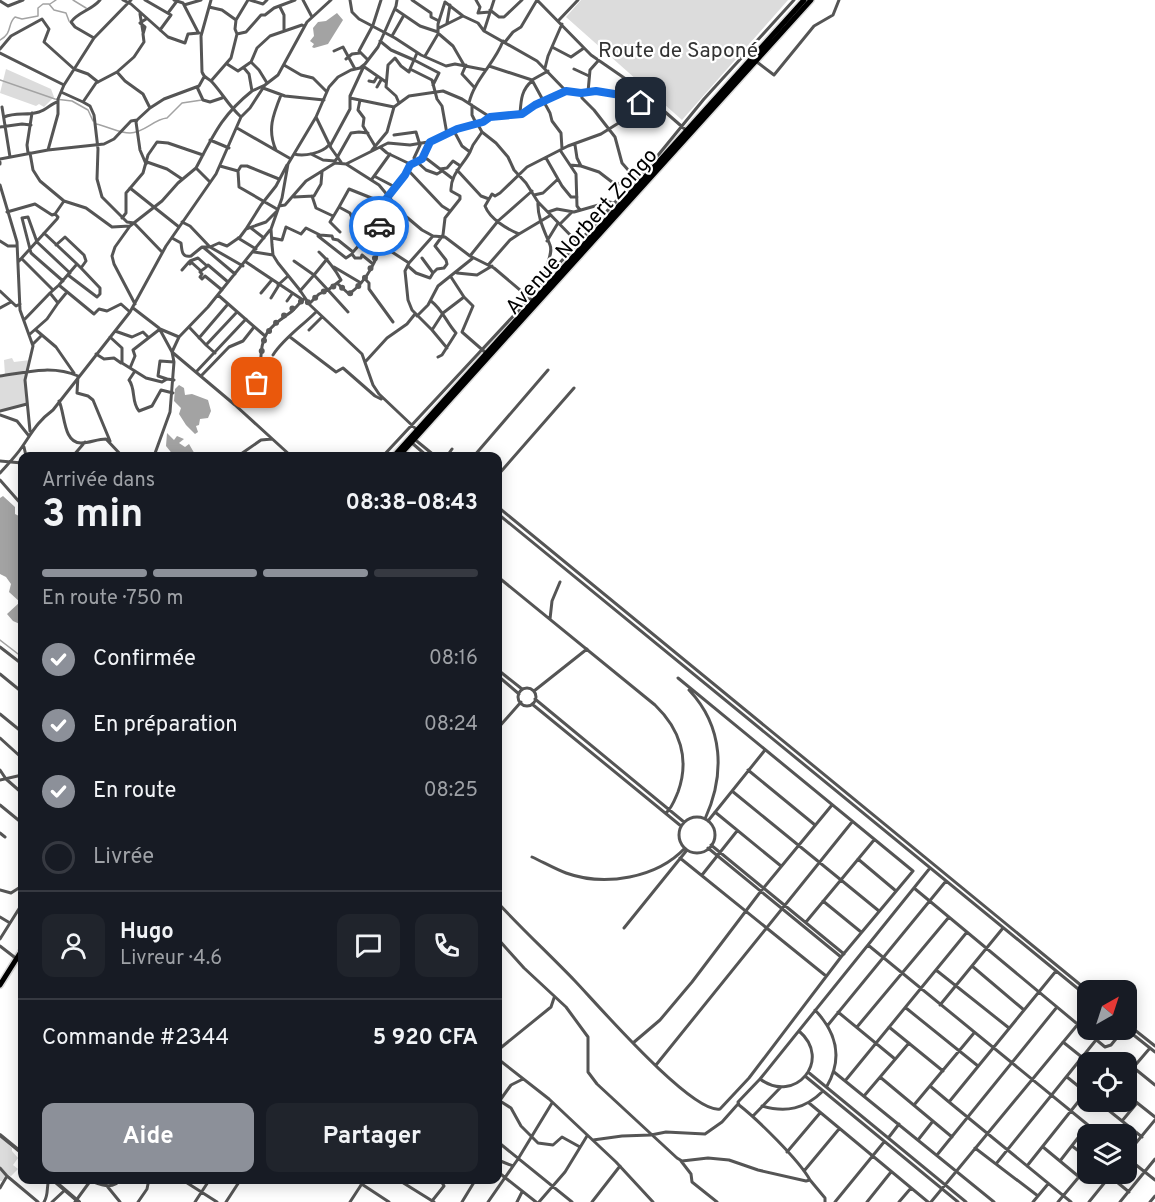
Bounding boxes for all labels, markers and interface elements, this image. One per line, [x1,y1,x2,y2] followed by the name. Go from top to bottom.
[598,38,758,65] park label: Route de Saponé
[615,77,666,128] pin
[624,86,657,119] icon: home
[500,143,664,321] street label: Avenue Norbert Zongo
[349,196,409,256] courier
[363,210,396,243] icon: car
[231,357,282,408] pin
[240,366,273,399] icon: bag
[42,468,155,494] text: Arrivée dans
[345,490,478,517] text: 08:38–08:43
[42,492,143,541] text: 3 min
[42,586,184,612] text: En route · 750 m
[42,643,75,676] icon: check
[93,646,196,673] text: Confirmée
[429,646,478,672] text: 08:16
[42,709,75,742] icon: check
[93,712,238,739] text: En préparation
[424,712,478,738] text: 08:24
[42,775,75,808] icon: check
[93,778,176,805] text: En route
[424,778,478,804] text: 08:25
[93,844,154,871] text: Livrée
[42,914,105,977] button: person
[337,914,400,977] button: chat
[415,914,478,977] button: phone
[120,919,174,946] text: Hugo
[120,946,222,972] text: Livreur · 4.6
[1077,980,1137,1040] north arrow
[1077,980,1137,1184] map controls
[42,1025,229,1052] text: Commande #2344
[373,1025,478,1052] text: 5 920 CFA
[1077,1052,1137,1112] button: locate
[42,1103,254,1172] button: Aide
[266,1103,478,1172] button: Partager
[1077,1124,1137,1184] button: layers

